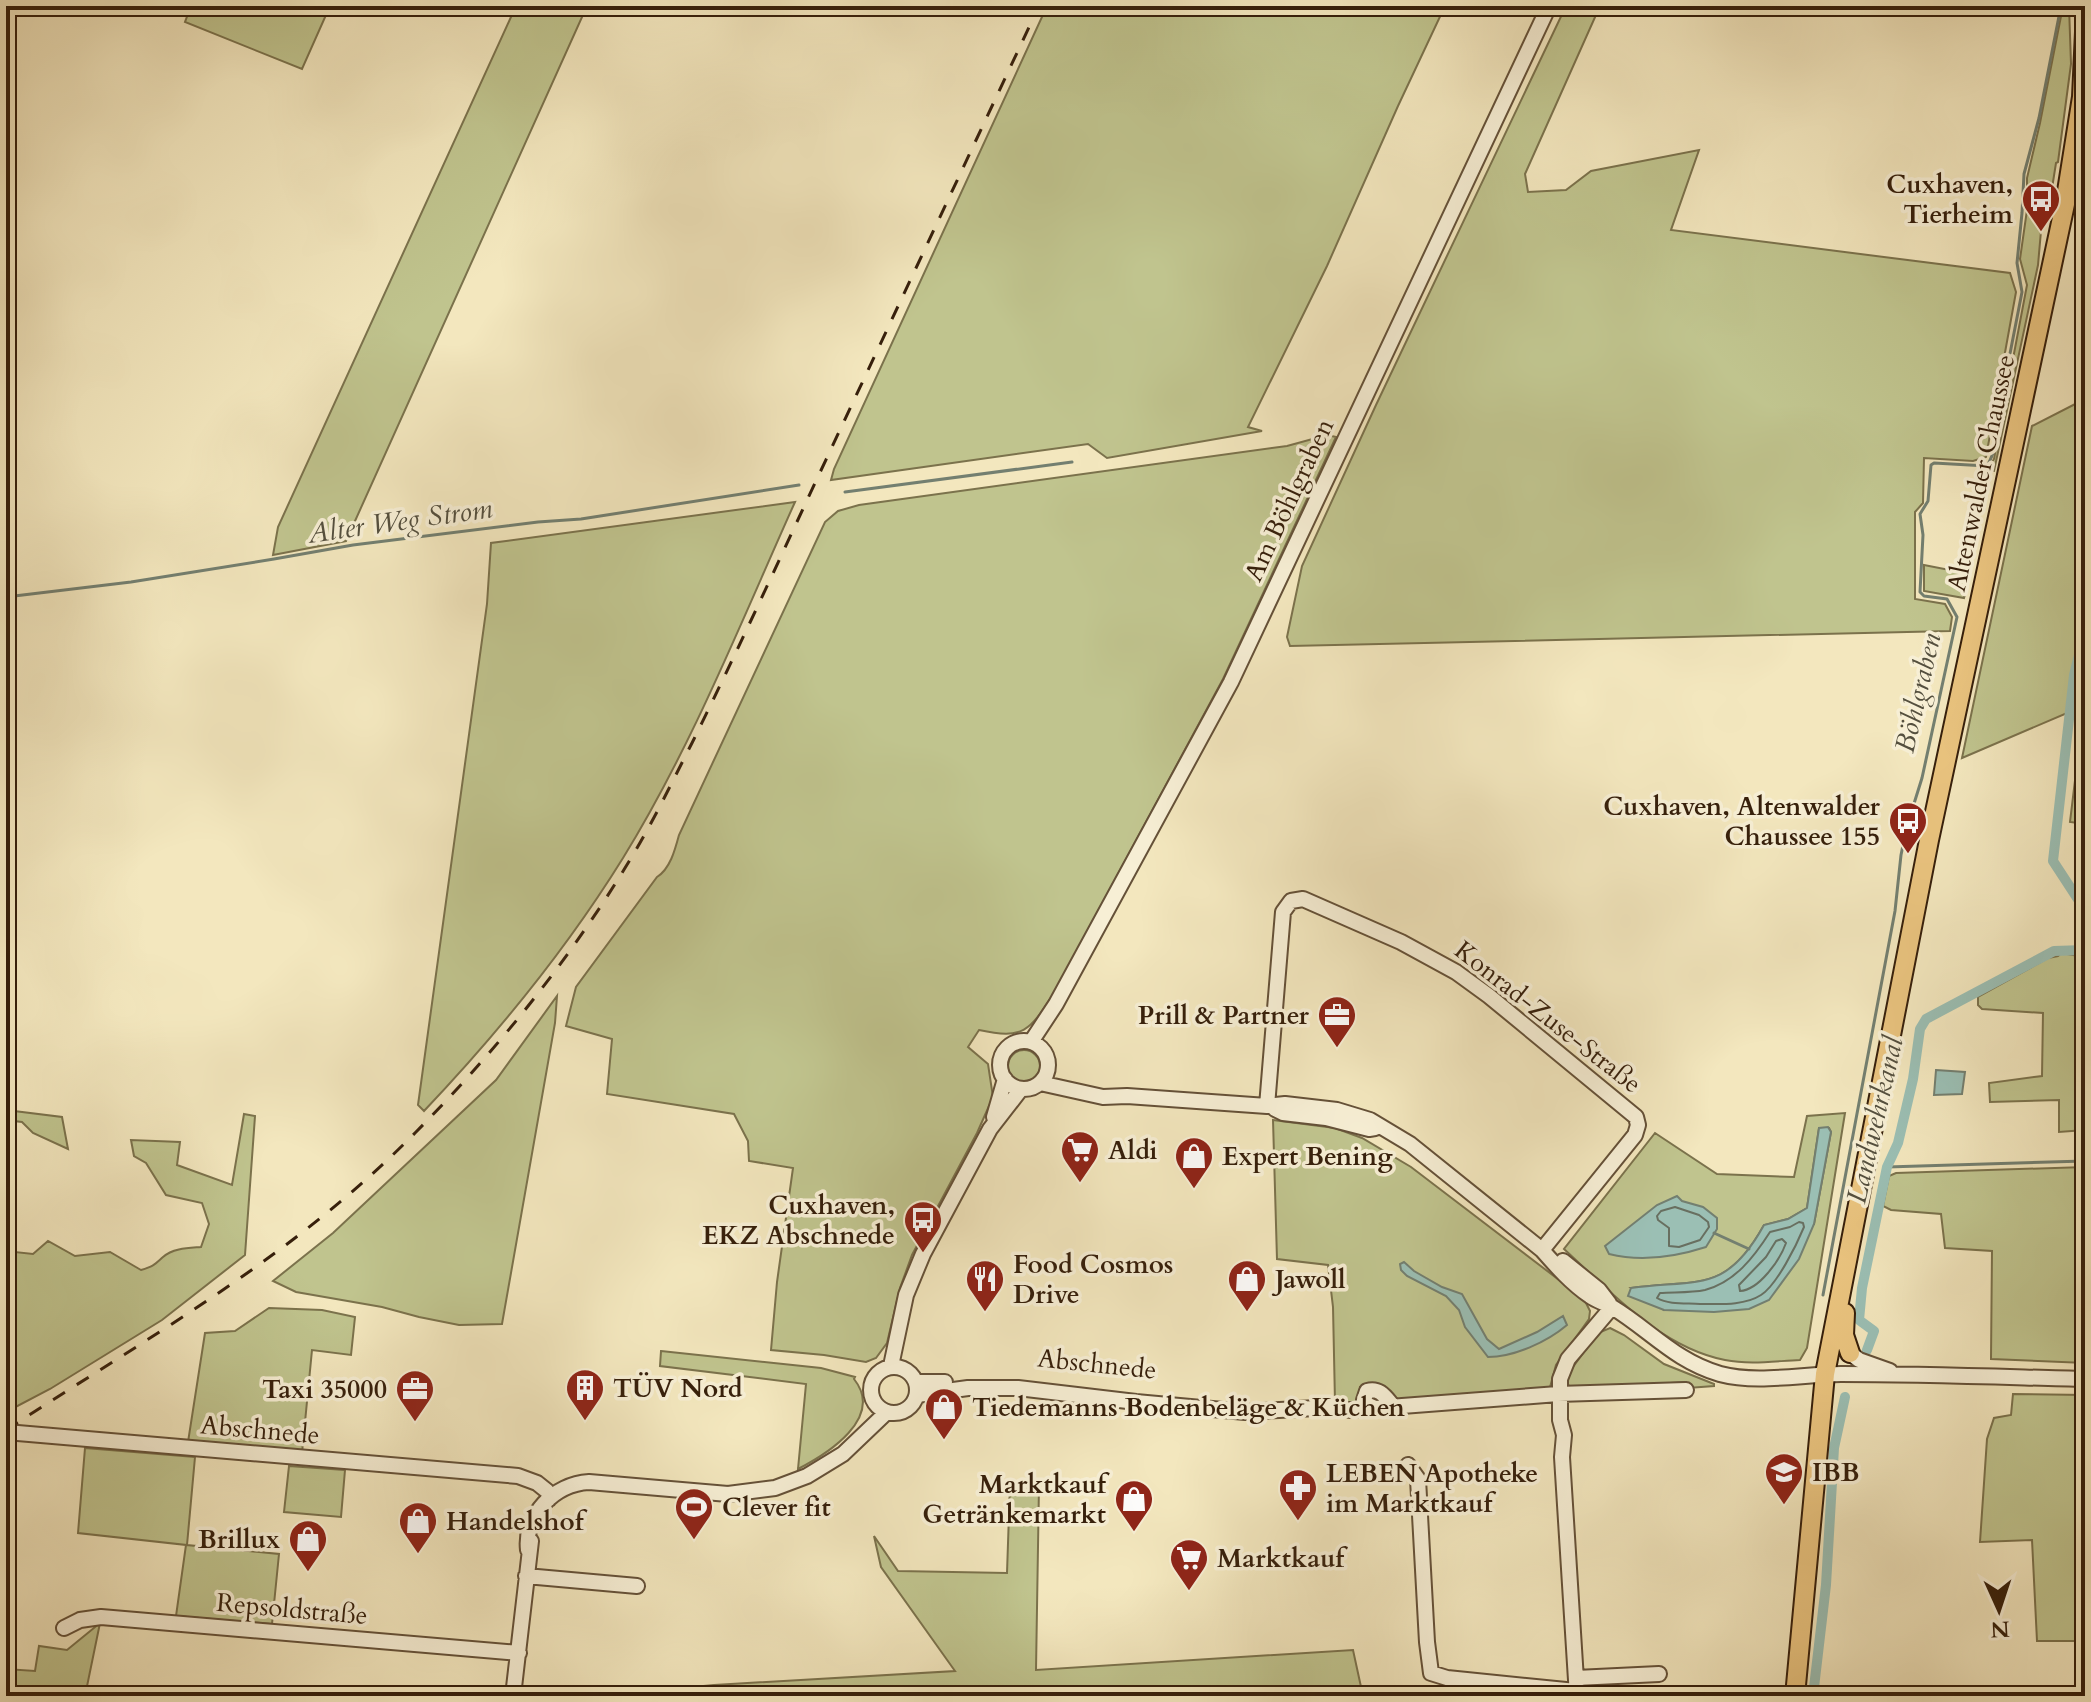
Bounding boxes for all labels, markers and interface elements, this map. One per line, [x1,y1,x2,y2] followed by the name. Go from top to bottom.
[1886,167,2013,232] place label: Cuxhaven, Tierheim
[2020,178,2062,233] bus stop icon: Cuxhaven, Tierheim
[1939,351,2023,595] street label: Altenwalder Chaussee
[1236,413,1342,587] street label: Am Böhlgraben
[304,489,495,553] water label: Alter Weg Strom
[1886,629,1950,757] water label: Böhlgraben
[1603,789,1881,854] place label: Cuxhaven, Altenwalder Chaussee 155
[1887,800,1929,855] bus stop icon: Cuxhaven, Altenwalder Chaussee 155
[1447,933,1649,1101] street label: Konrad-Zuse-Straße
[1316,994,1358,1049] office icon: Prill & Partner
[1138,998,1310,1033] place label: Prill & Partner
[1837,1032,1913,1207] water label: Landwehrkanal
[1059,1129,1101,1184] supermarket icon: Aldi
[1108,1133,1158,1168] place label: Aldi
[1173,1135,1215,1190] shop icon: Expert Bening
[1222,1139,1393,1174] place label: Expert Bening
[702,1188,895,1253] place label: Cuxhaven, EKZ Abschnede
[902,1199,944,1254] bus stop icon: Cuxhaven, EKZ Abschnede
[1013,1247,1173,1312] place label: Food Cosmos Drive
[964,1258,1006,1313] restaurant icon: Food Cosmos Drive
[1226,1258,1268,1313] shop icon: Jawoll
[1271,1262,1346,1297] place label: Jawoll
[1036,1340,1158,1388] street label: Abschnede
[564,1367,606,1422] building icon: TÜV Nord
[394,1368,436,1423] office icon: Taxi 35000
[613,1371,743,1406] place label: TÜV Nord
[262,1372,387,1407] place label: Taxi 35000
[923,1386,965,1441] shop icon: Tiedemanns Bodenbeläge & Küchen
[972,1390,1405,1425] place label: Tiedemanns Bodenbeläge & Küchen
[199,1407,321,1453] street label: Abschnede
[1763,1451,1805,1506] school or university icon: IBB
[1812,1455,1860,1490] place label: IBB
[1326,1456,1538,1521] place label: LEBEN Apotheke im Marktkauf
[922,1467,1110,1532] place label: Marktkauf Getränkemarkt
[1277,1467,1319,1522] pharmacy icon: LEBEN Apotheke im Marktkauf
[1113,1478,1155,1533] shop icon: Marktkauf Getränkemarkt
[673,1486,715,1541] sports icon: Clever fit
[722,1490,831,1525] place label: Clever fit
[397,1500,439,1555] shop icon: Handelshof
[446,1504,588,1539] place label: Handelshof
[287,1518,329,1573] shop icon: Brillux
[198,1522,280,1557] place label: Brillux
[1168,1537,1210,1592] supermarket icon: Marktkauf
[1217,1541,1348,1576] place label: Marktkauf
[1959,1570,2039,1650] north arrow
[215,1585,369,1633] street label: Repsoldstraße
[1990,1613,2010,1644] text: N

